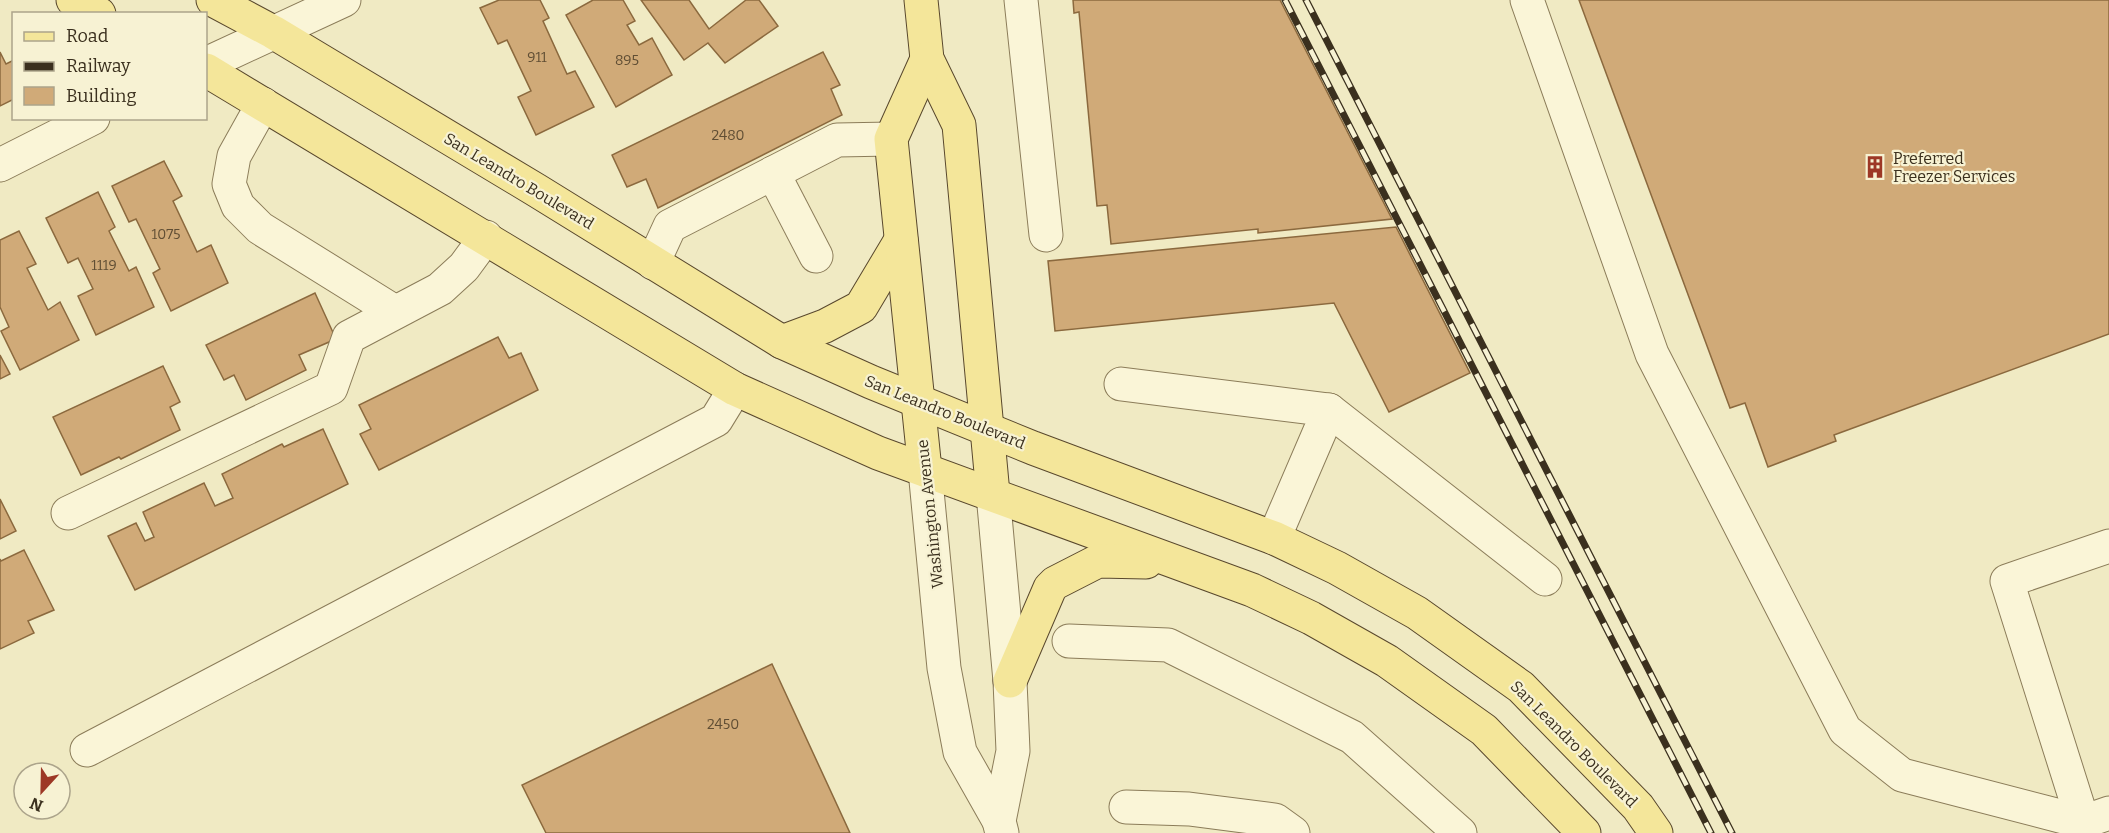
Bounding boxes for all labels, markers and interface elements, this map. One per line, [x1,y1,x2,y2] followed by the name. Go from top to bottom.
[12,12,207,120] legend
[66,25,109,47] text: Road
[527,49,547,66] house number: 911
[615,52,639,69] house number: 895
[66,55,131,77] text: Railway
[66,85,137,107] text: Building
[711,127,745,144] house number: 2480
[441,129,598,234] street label: San Leandro Boulevard
[1893,149,2015,186] place label: Preferred Freezer Services
[1862,154,1888,180] building icon: Preferred Freezer Services
[152,226,180,243] house number: 1075
[91,257,117,274] house number: 1119
[862,371,1029,453] street label: San Leandro Boulevard
[913,439,947,589] street label: Washington Avenue
[1507,677,1642,812] street label: San Leandro Boulevard
[707,716,739,733] house number: 2450
[12,761,72,821] north arrow
[27,793,46,816] text: N

